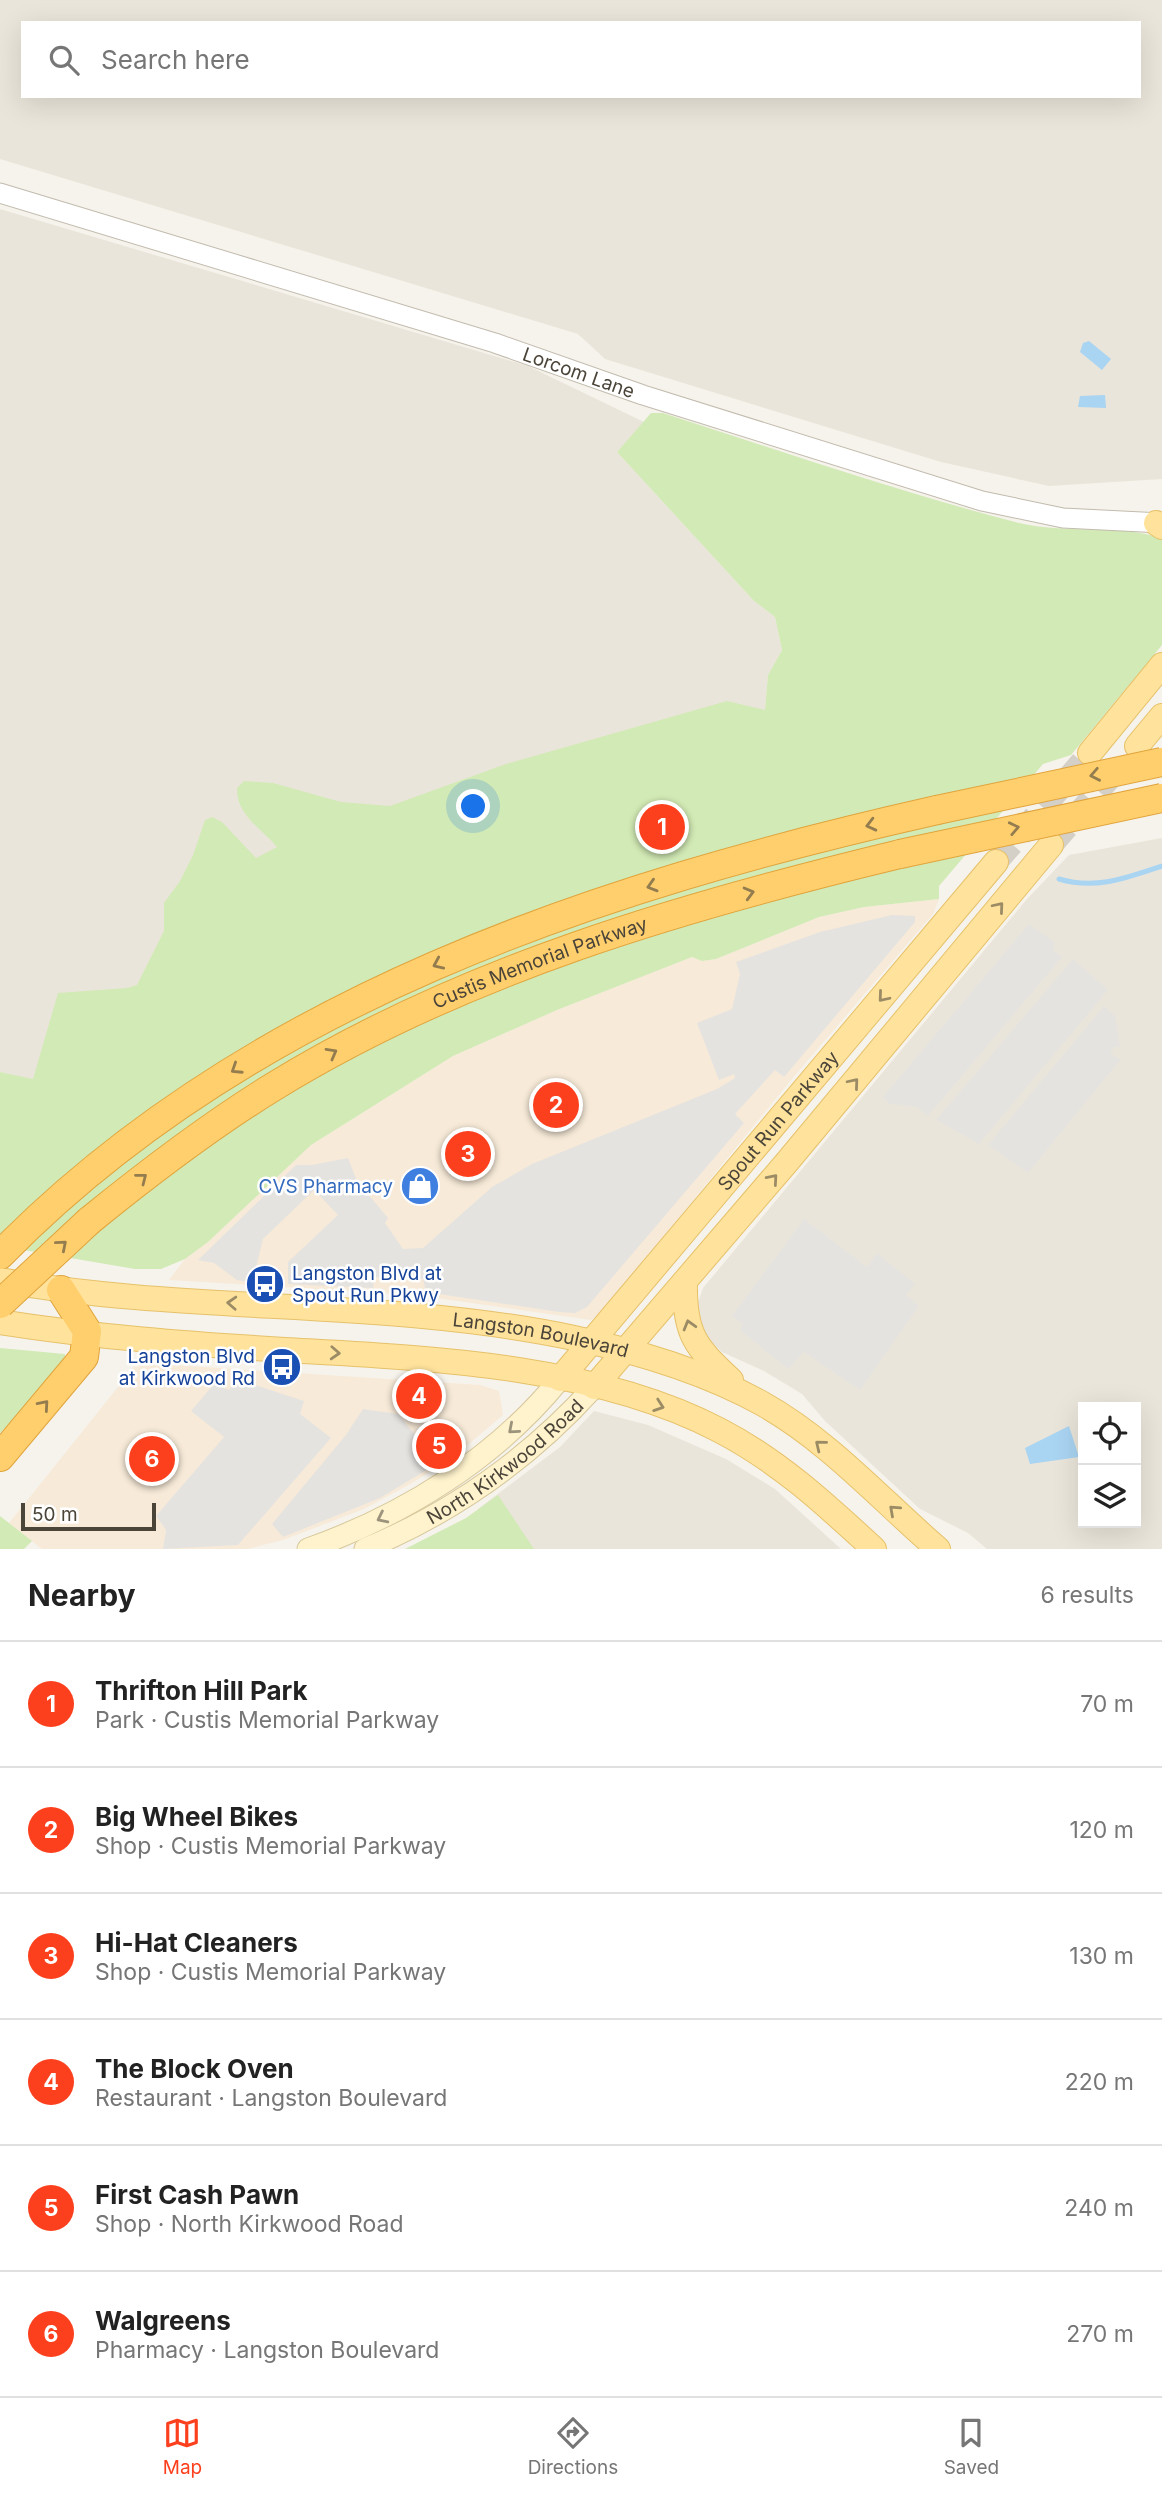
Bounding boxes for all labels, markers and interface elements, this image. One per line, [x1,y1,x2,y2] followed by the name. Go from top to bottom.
[21,21,1141,98] search box
[45,41,83,79] icon: search
[101,44,250,75] text: Search here
[520,343,638,403] street label: Lorcom Lane
[1089,767,1101,782] one-way arrow
[456,789,490,823] your location
[639,801,685,853] pin: 1
[865,817,877,832] one-way arrow
[1008,822,1020,836] one-way arrow
[646,878,658,893] one-way arrow
[743,887,755,901] one-way arrow
[991,903,1004,915] one-way arrow
[429,912,651,1014] street label: Custis Memorial Parkway
[432,956,445,970] one-way arrow
[879,989,891,1002] one-way arrow
[713,1046,844,1195] street label: Spout Run Parkway
[325,1048,337,1061] one-way arrow
[231,1061,244,1074] one-way arrow
[846,1078,858,1091] one-way arrow
[533,1079,579,1131] pin: 2
[445,1128,491,1180] pin: 3
[399,1165,441,1207] shop icon: CVS Pharmacy
[135,1174,147,1187] one-way arrow
[765,1174,777,1187] one-way arrow
[259,1175,393,1198] place label: CVS Pharmacy
[54,1241,67,1253] one-way arrow
[292,1262,442,1307] place label: Langston Blvd at Spout Run Pkwy
[244,1263,286,1305] bus stop icon: Langston Blvd at Spout Run Pkwy
[226,1295,237,1310] one-way arrow
[451,1308,631,1363] street label: Langston Boulevard
[682,1320,697,1332] one-way arrow
[119,1345,255,1390] place label: Langston Blvd at Kirkwood Rd
[329,1345,340,1360] one-way arrow
[261,1346,303,1388] bus stop icon: Langston Blvd at Kirkwood Rd
[396,1370,442,1422] pin: 4
[423,1394,589,1529] street label: North Kirkwood Road
[653,1398,665,1412] one-way arrow
[36,1401,48,1414] one-way arrow
[1078,1402,1141,1528] map controls
[1078,1402,1141,1465] button: locate
[416,1420,462,1472] pin: 5
[509,1421,522,1433] one-way arrow
[129,1433,175,1485] pin: 6
[816,1440,828,1453] one-way arrow
[1078,1465,1141,1528] button: layers
[21,1500,156,1532] scale bar
[32,1503,78,1526] text: 50 m
[889,1506,902,1518] one-way arrow
[377,1510,389,1524] one-way arrow
[28,1577,136,1613] text: Nearby
[1040,1581,1134,1609] text: 6 results
[95,1675,308,1706] text: Thrifton Hill Park
[46,1690,56,1718] text: 1
[1080,1690,1134,1718] text: 70 m
[95,1706,439,1734] text: Park · Custis Memorial Parkway
[95,1801,298,1832] text: Big Wheel Bikes
[44,1816,58,1844] text: 2
[1069,1816,1134,1844] text: 120 m
[95,1832,446,1860] text: Shop · Custis Memorial Parkway
[95,1927,298,1958] text: Hi-Hat Cleaners
[44,1942,58,1970] text: 3
[1069,1942,1134,1970] text: 130 m
[95,1958,446,1986] text: Shop · Custis Memorial Parkway
[95,2053,294,2084] text: The Block Oven
[43,2068,59,2096] text: 4
[1065,2068,1134,2096] text: 220 m
[95,2084,447,2112] text: Restaurant · Langston Boulevard
[95,2179,299,2210] text: First Cash Pawn
[44,2194,58,2222] text: 5
[1064,2194,1134,2222] text: 240 m
[95,2210,404,2238] text: Shop · North Kirkwood Road
[95,2305,231,2336] text: Walgreens
[44,2320,58,2348] text: 6
[1066,2320,1134,2348] text: 270 m
[95,2336,439,2364] text: Pharmacy · Langston Boulevard
[163,2414,202,2479] tab: Map
[528,2414,618,2479] tab: Directions
[944,2414,999,2479] tab: Saved

